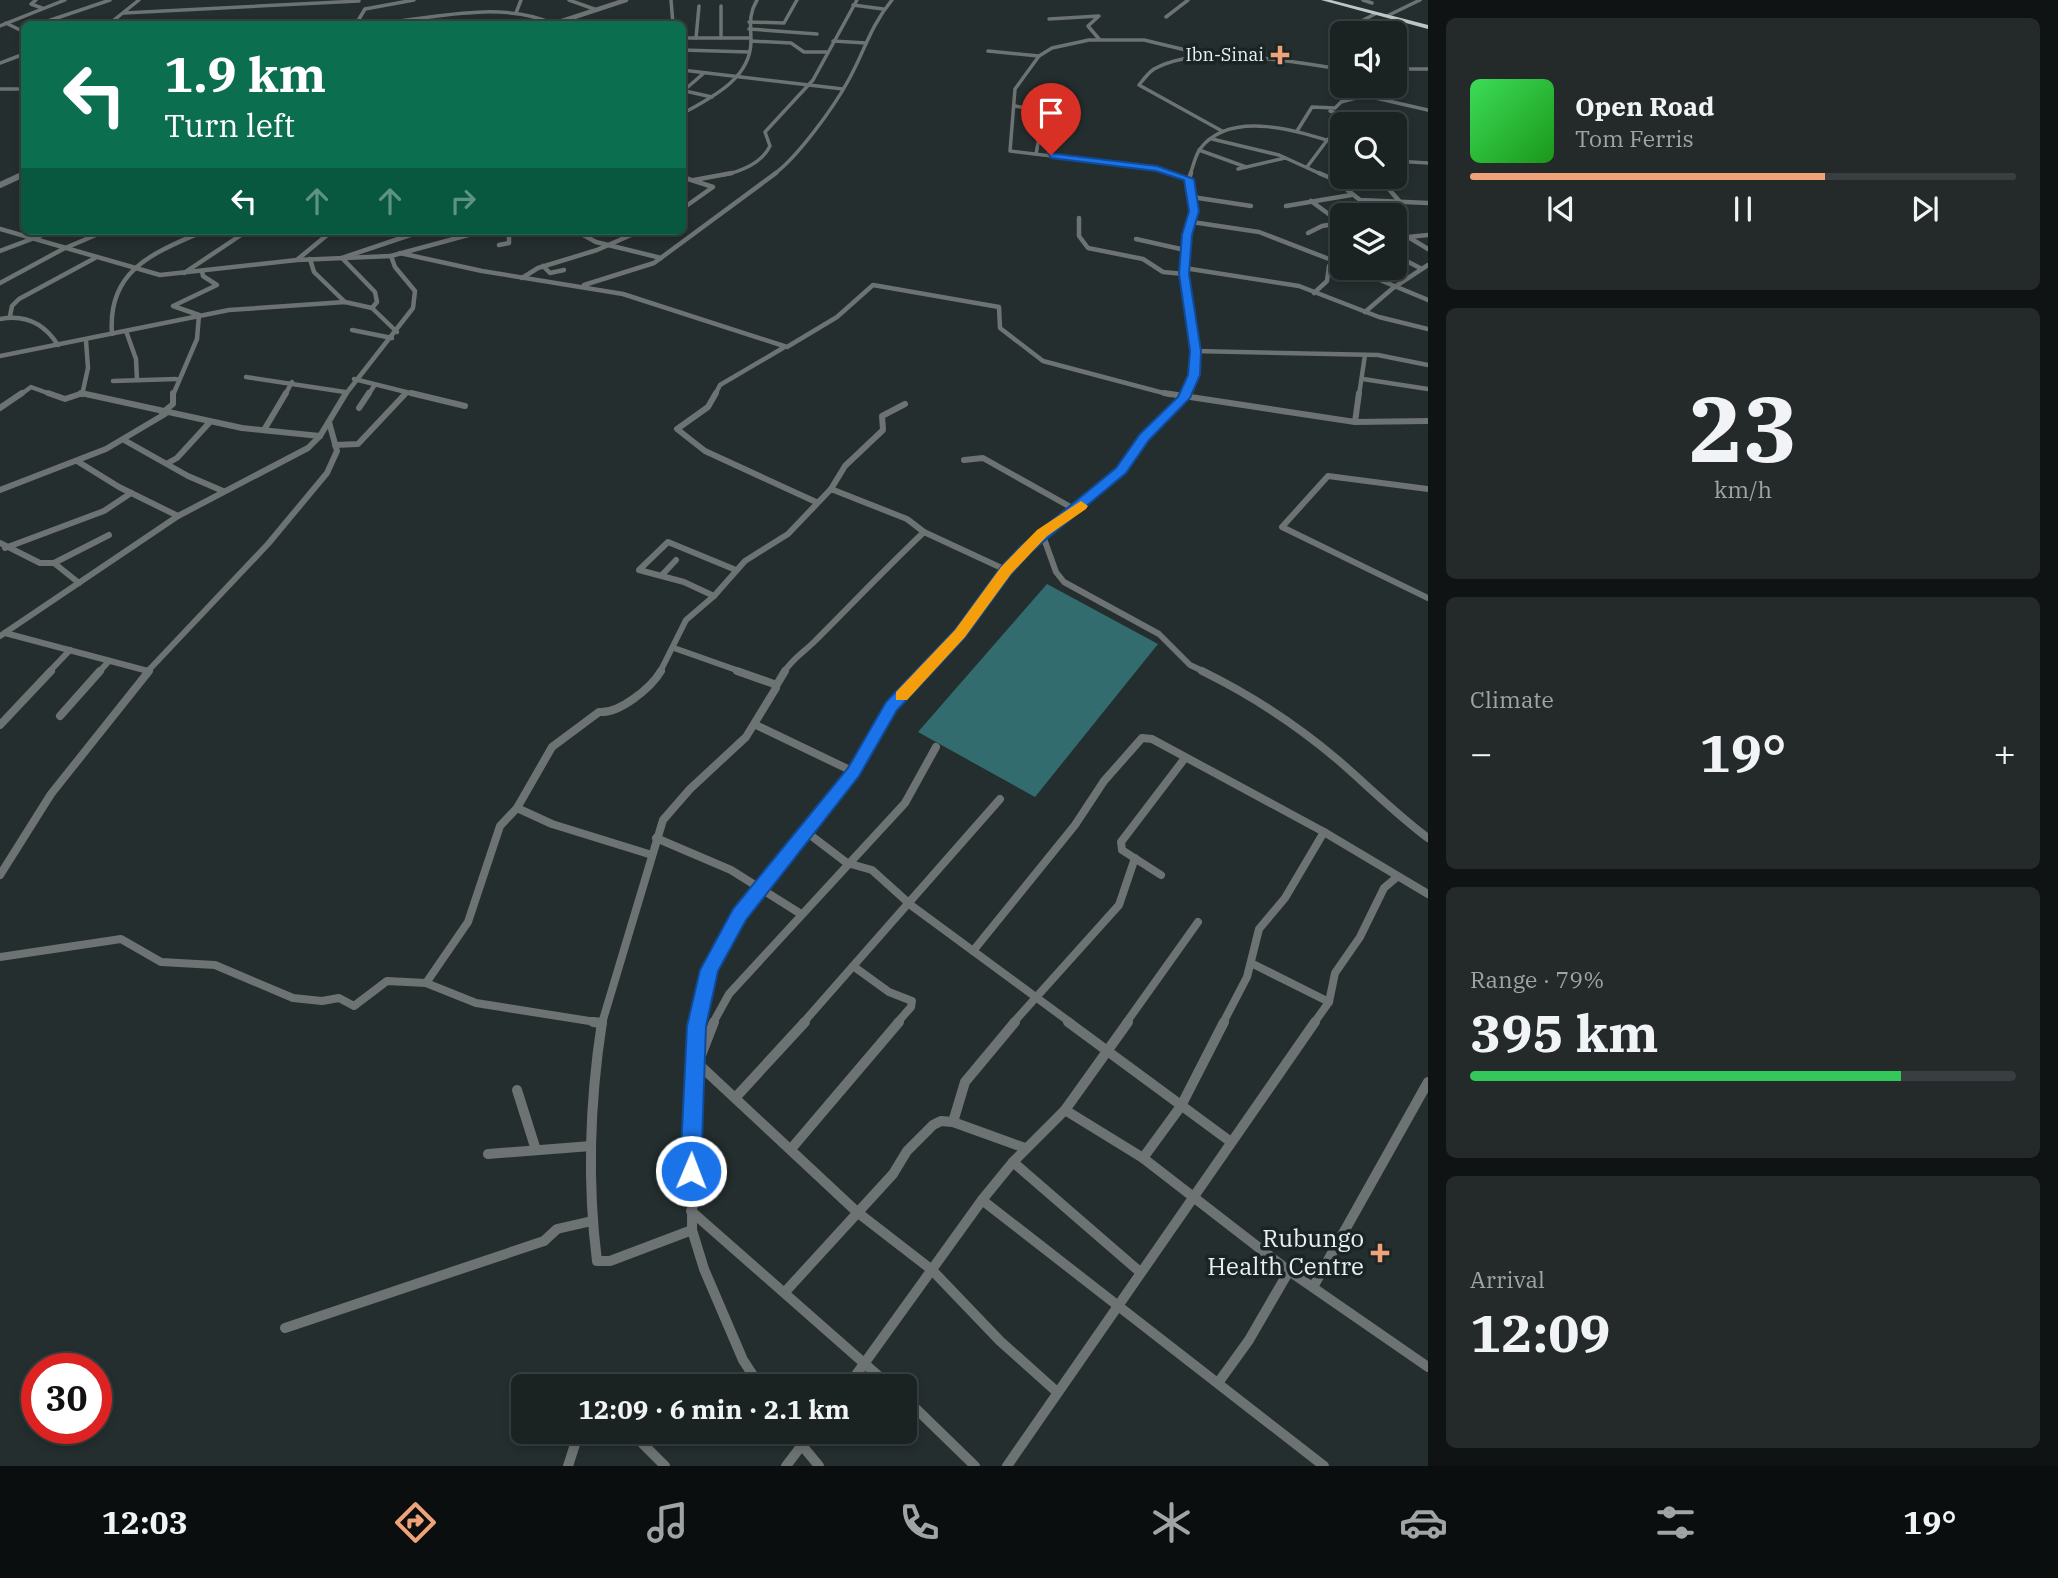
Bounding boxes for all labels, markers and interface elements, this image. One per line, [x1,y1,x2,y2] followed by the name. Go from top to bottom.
[1330,21,1407,280] map controls
[1330,21,1407,98] button: sound
[164,42,326,105] text: 1.9 km
[1186,43,1264,66] place label: Ibn-Sinai
[1270,45,1290,65] marker: Ibn-Sinai
[49,49,140,140] icon: left
[1021,83,1081,155] pin
[1575,89,1714,123] text: Open Road
[1032,94,1070,132] icon: arrive
[164,104,295,146] text: Turn left
[1330,112,1407,189] button: search
[1575,123,1694,153] text: Tom Ferris
[225,182,263,220] icon: left
[298,182,336,220] icon: ahead
[371,182,409,220] icon: ahead
[444,182,482,220] icon: right
[1542,190,1580,228] icon: previous
[1724,190,1762,228] icon: pause
[1906,190,1944,228] icon: next
[1330,203,1407,280] button: layers
[1688,369,1798,487] text: 23
[1714,474,1772,504] text: km/h
[1470,684,1554,714] text: Climate
[1700,719,1786,786] text: 19°
[1470,728,1493,777] text: −
[1993,728,2016,777] text: +
[1470,964,1604,994] text: Range · 79%
[1470,999,1659,1066] text: 395 km
[654,1134,728,1208] position arrow
[1207,1222,1364,1282] place label: Rubungo Health Centre
[1370,1243,1390,1263] marker: Rubungo Health Centre
[1470,1264,1545,1294] text: Arrival
[1470,1299,1611,1366] text: 12:09
[21,1353,112,1444] speed limit sign: 30
[578,1392,850,1426] text: 12:09 · 6 min · 2.1 km
[391,1498,440,1547] icon: directions
[643,1498,692,1547] icon: music
[895,1498,944,1547] icon: phone
[1147,1498,1196,1547] icon: climate
[1399,1498,1448,1547] icon: car
[1651,1498,1700,1547] icon: filters
[102,1501,188,1543] text: 12:03
[1903,1501,1956,1543] text: 19°

